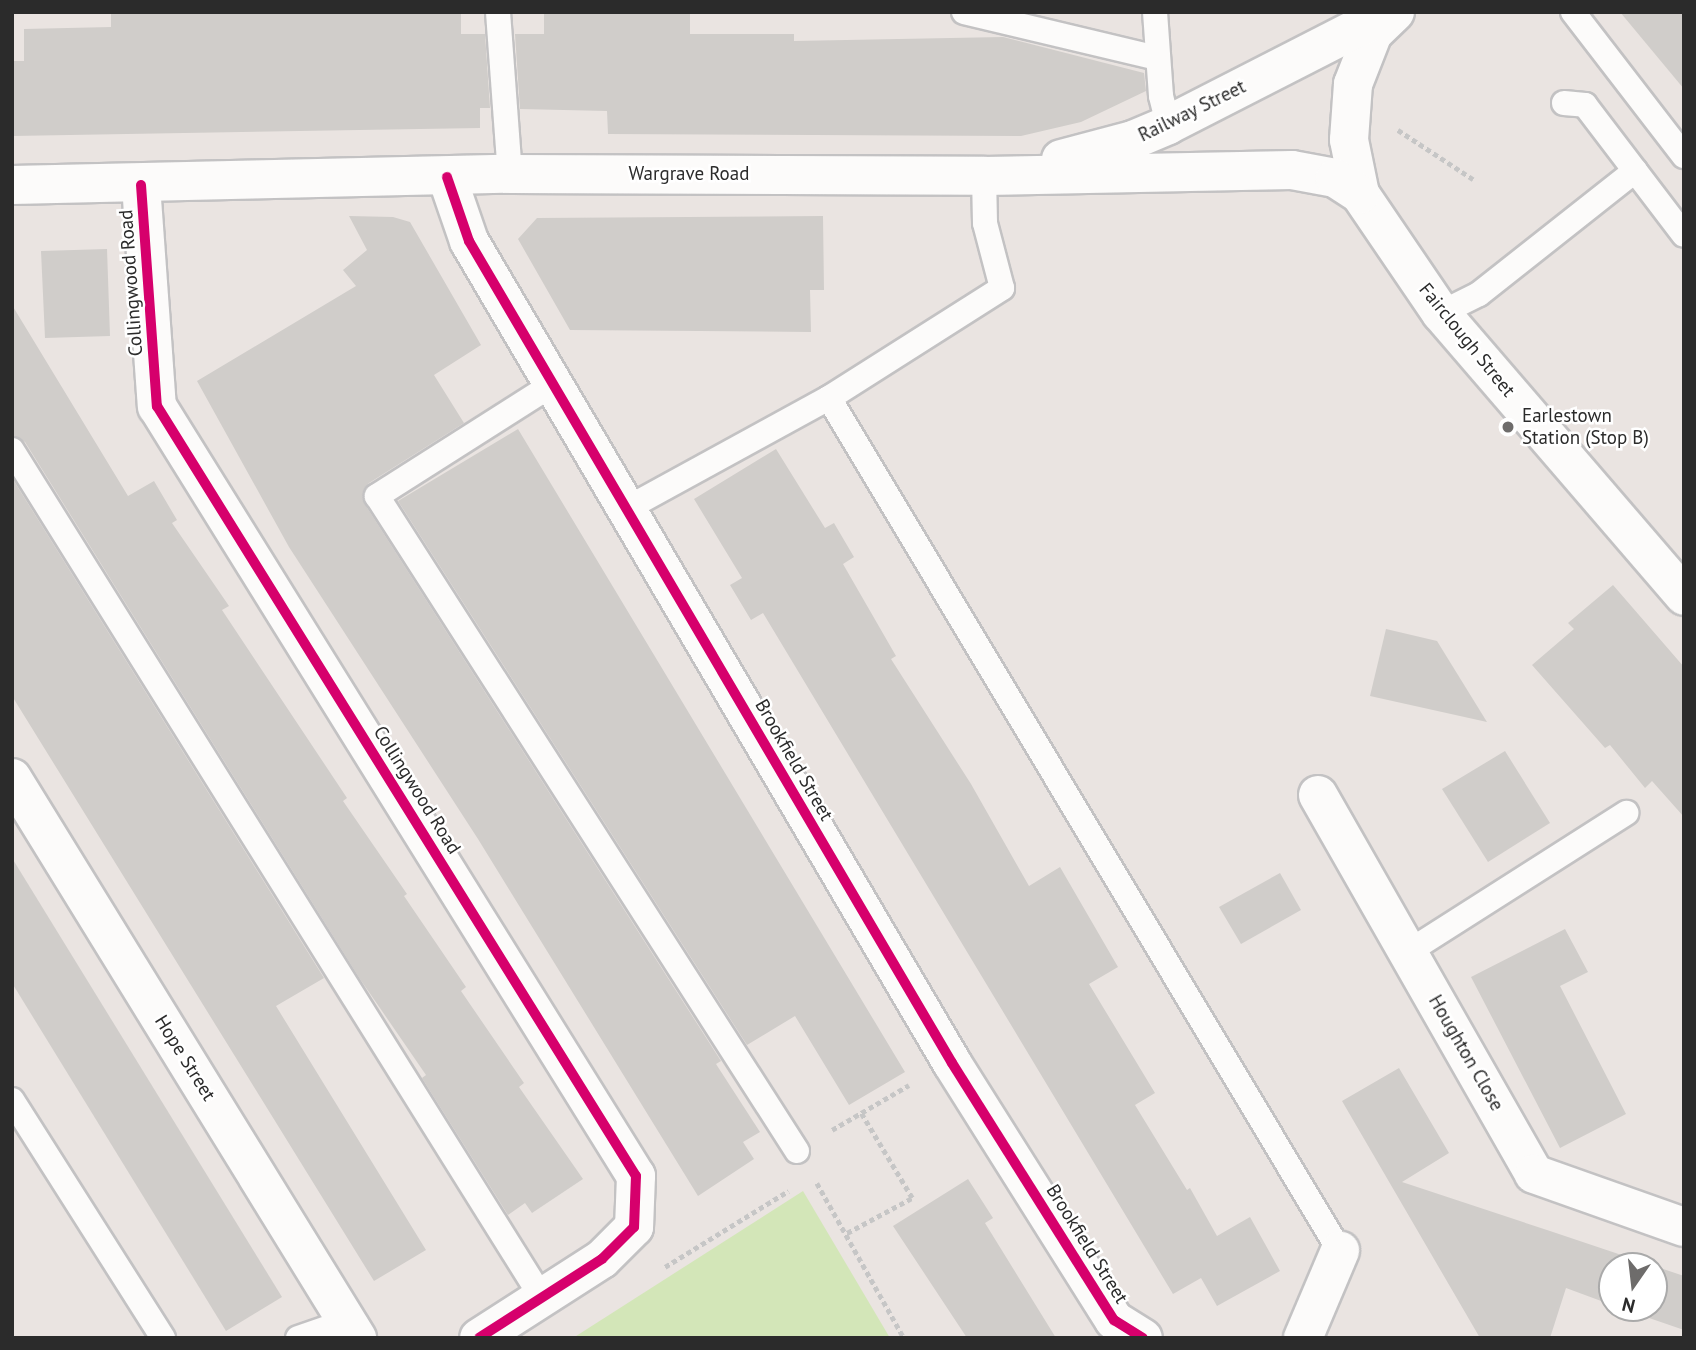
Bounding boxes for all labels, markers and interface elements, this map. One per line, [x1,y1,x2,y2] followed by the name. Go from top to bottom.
[1134,75,1250,147] street label: Railway Street
[629,163,749,185] street label: Wargrave Road
[115,209,147,357] street label: Collingwood Road
[1414,279,1520,401] street label: Fairclough Street
[1522,405,1649,449] place label: Earlestown Station (Stop B)
[1500,419,1516,435] marker: Earlestown Station (Stop B)
[750,695,838,825] street label: Brookfield Street
[368,722,466,858] street label: Collingwood Road
[1424,991,1508,1115] street label: Houghton Close
[150,1011,220,1105] street label: Hope Street
[1041,1180,1133,1308] street label: Brookfield Street
[1598,1252,1668,1322] north arrow
[1619,1292,1637,1319] text: N

